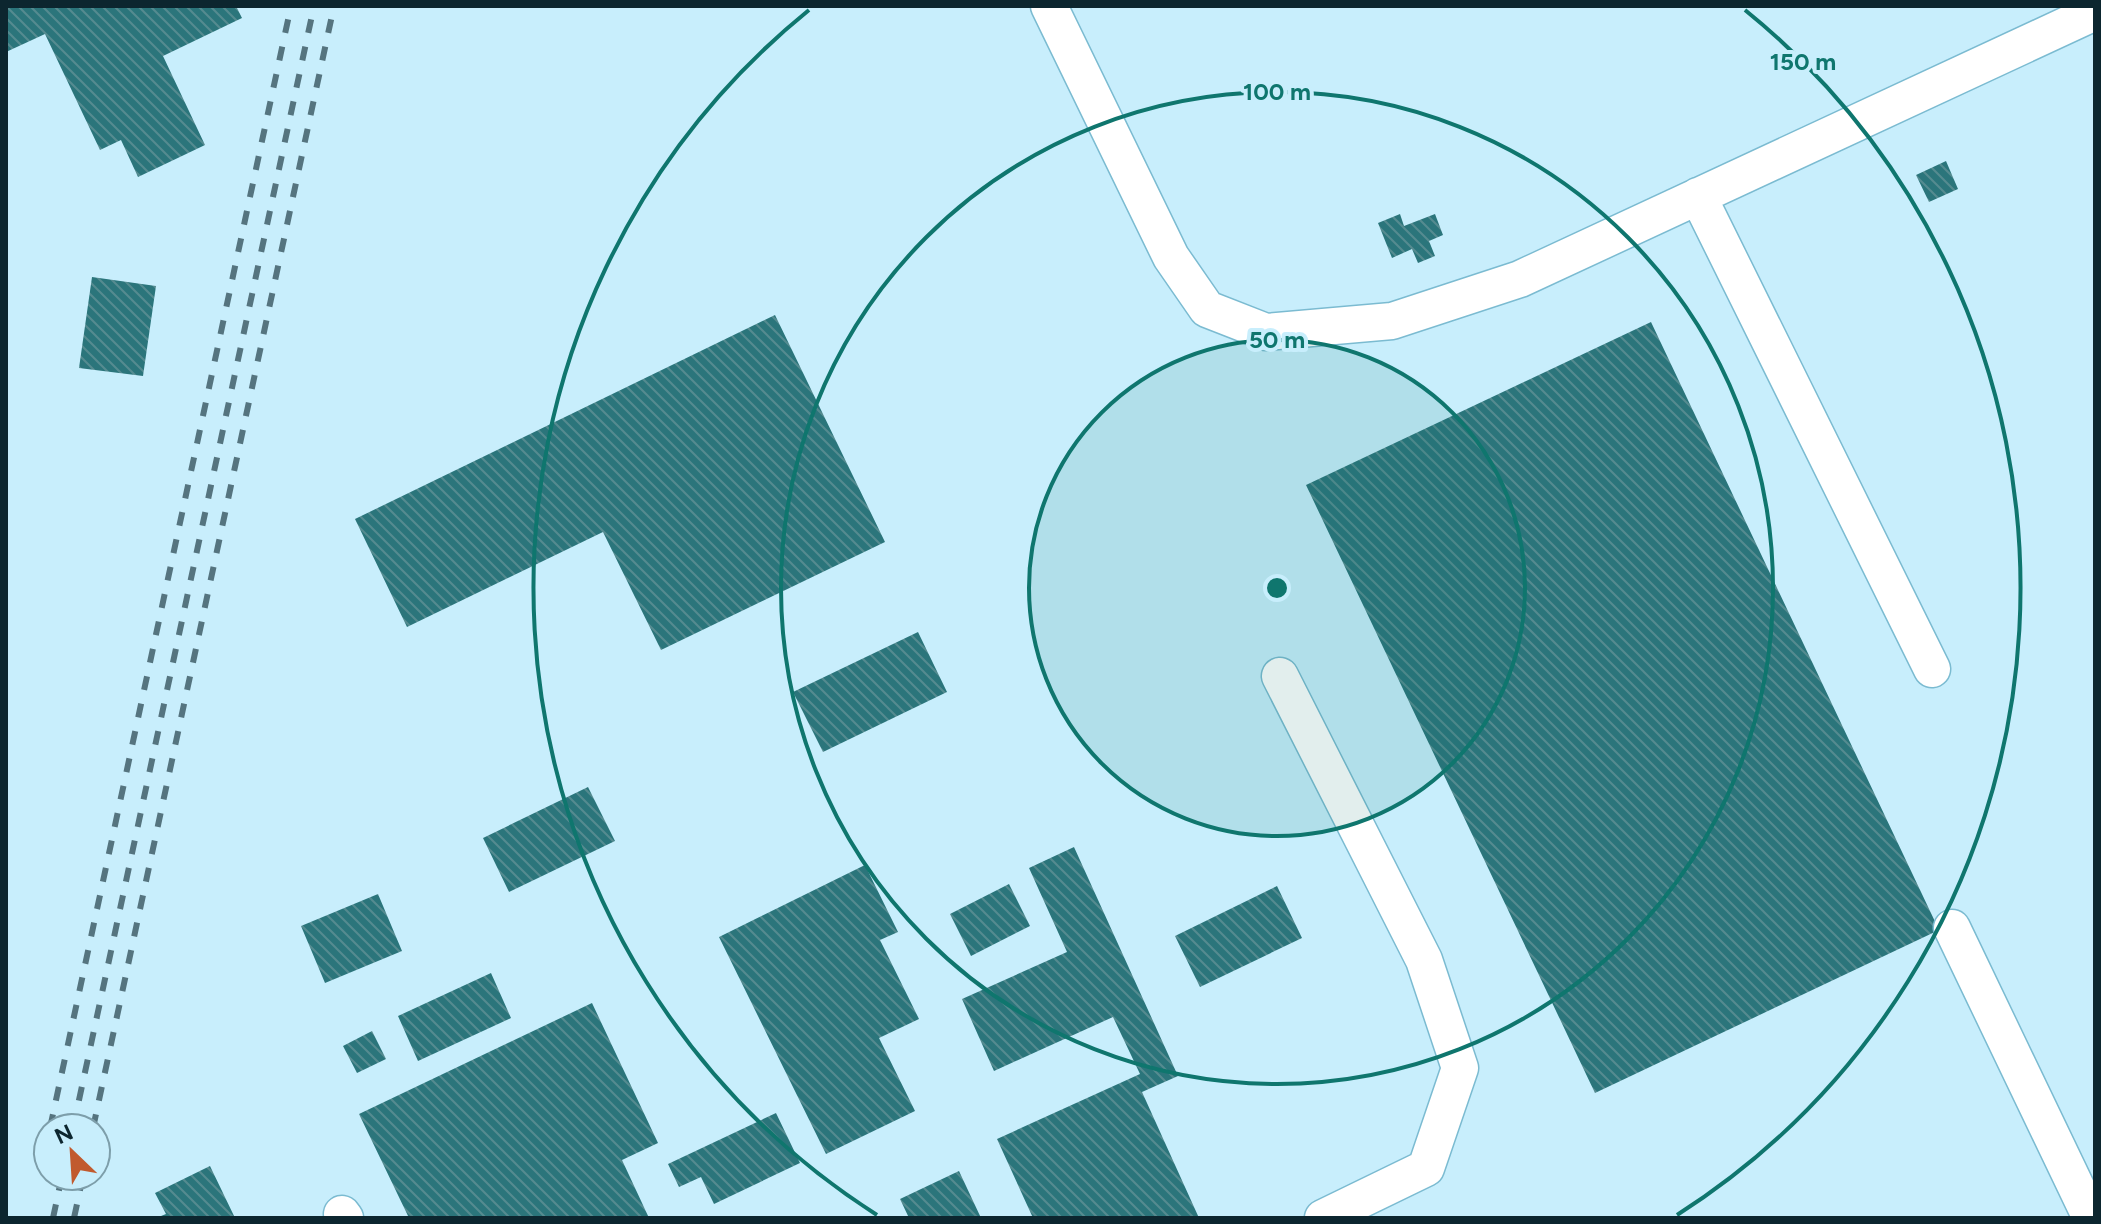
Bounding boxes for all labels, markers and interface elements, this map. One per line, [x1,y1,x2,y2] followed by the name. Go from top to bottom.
[1770,47,1836,76] text: 150 m
[1243,77,1311,106] text: 100 m
[1249,325,1305,354] text: 50 m
[1263,574,1291,602] centre of rings
[32,1112,112,1192] north arrow
[50,1118,77,1150] text: N

